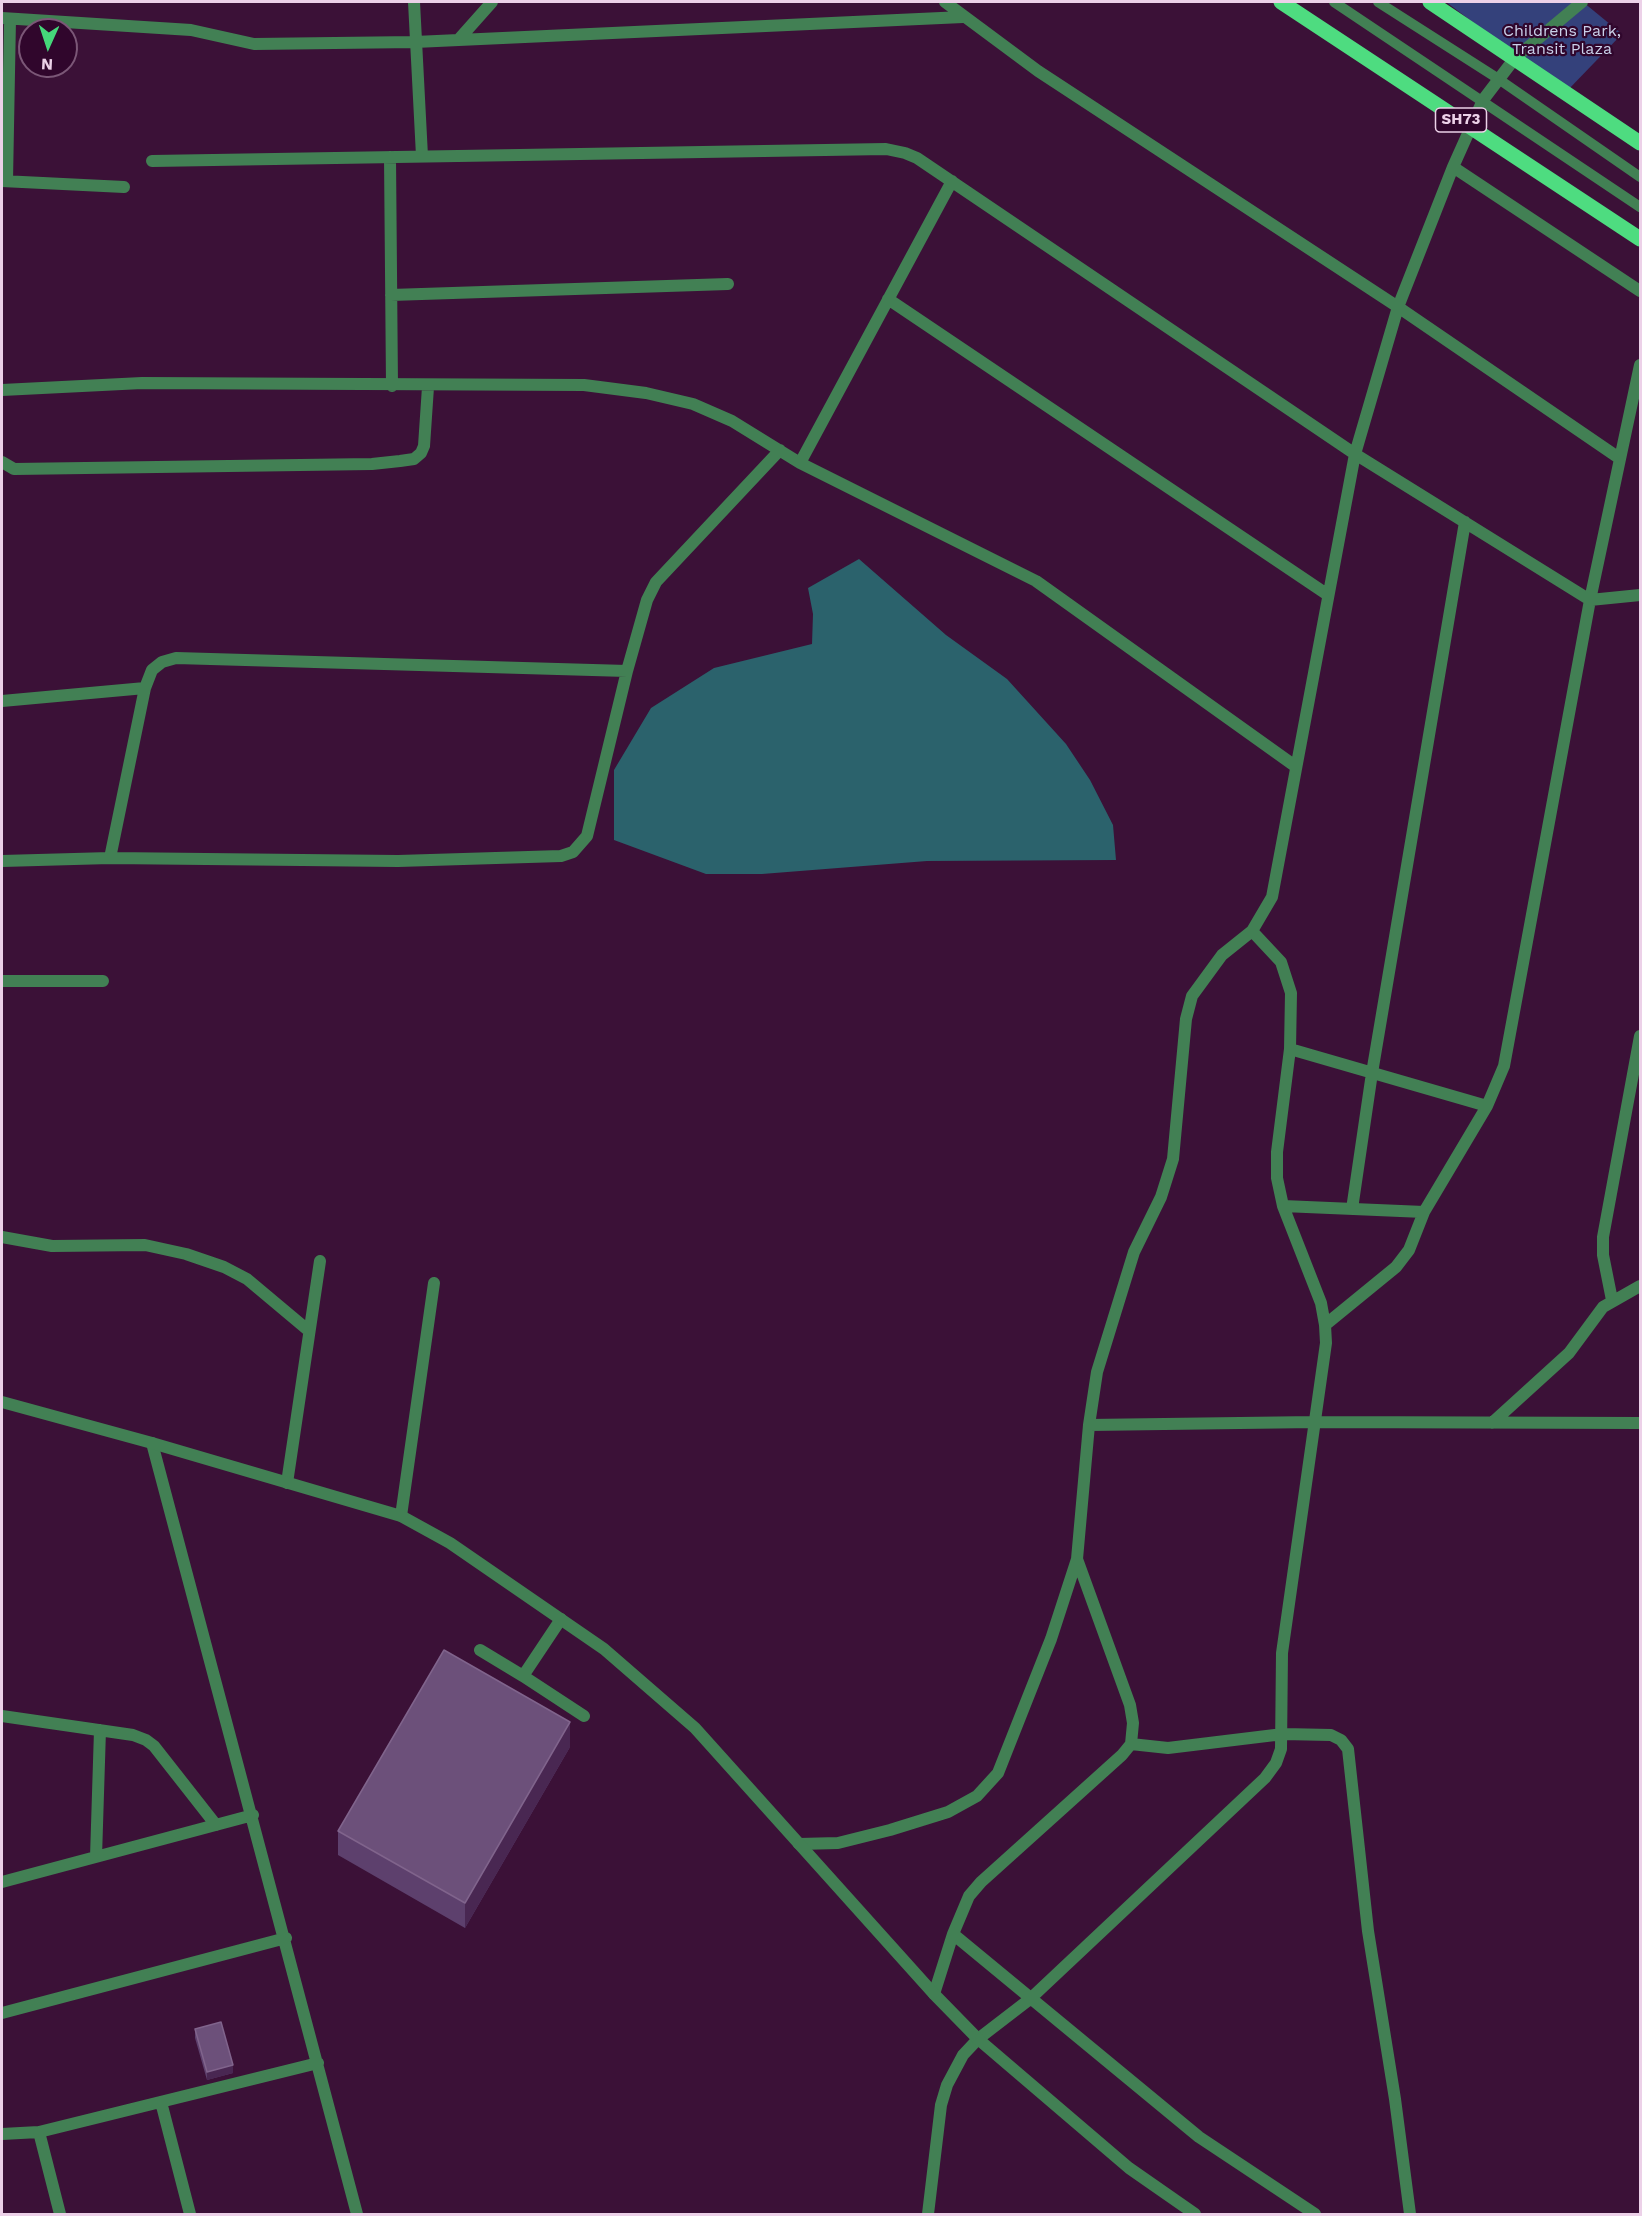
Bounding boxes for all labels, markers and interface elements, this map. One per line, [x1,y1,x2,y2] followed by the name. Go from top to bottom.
[18,18,78,78] north arrow
[1503,21,1621,59] park label: Childrens Park, Transit Plaza
[41,55,54,74] text: N
[1436,108,1486,132] road number: SH73

